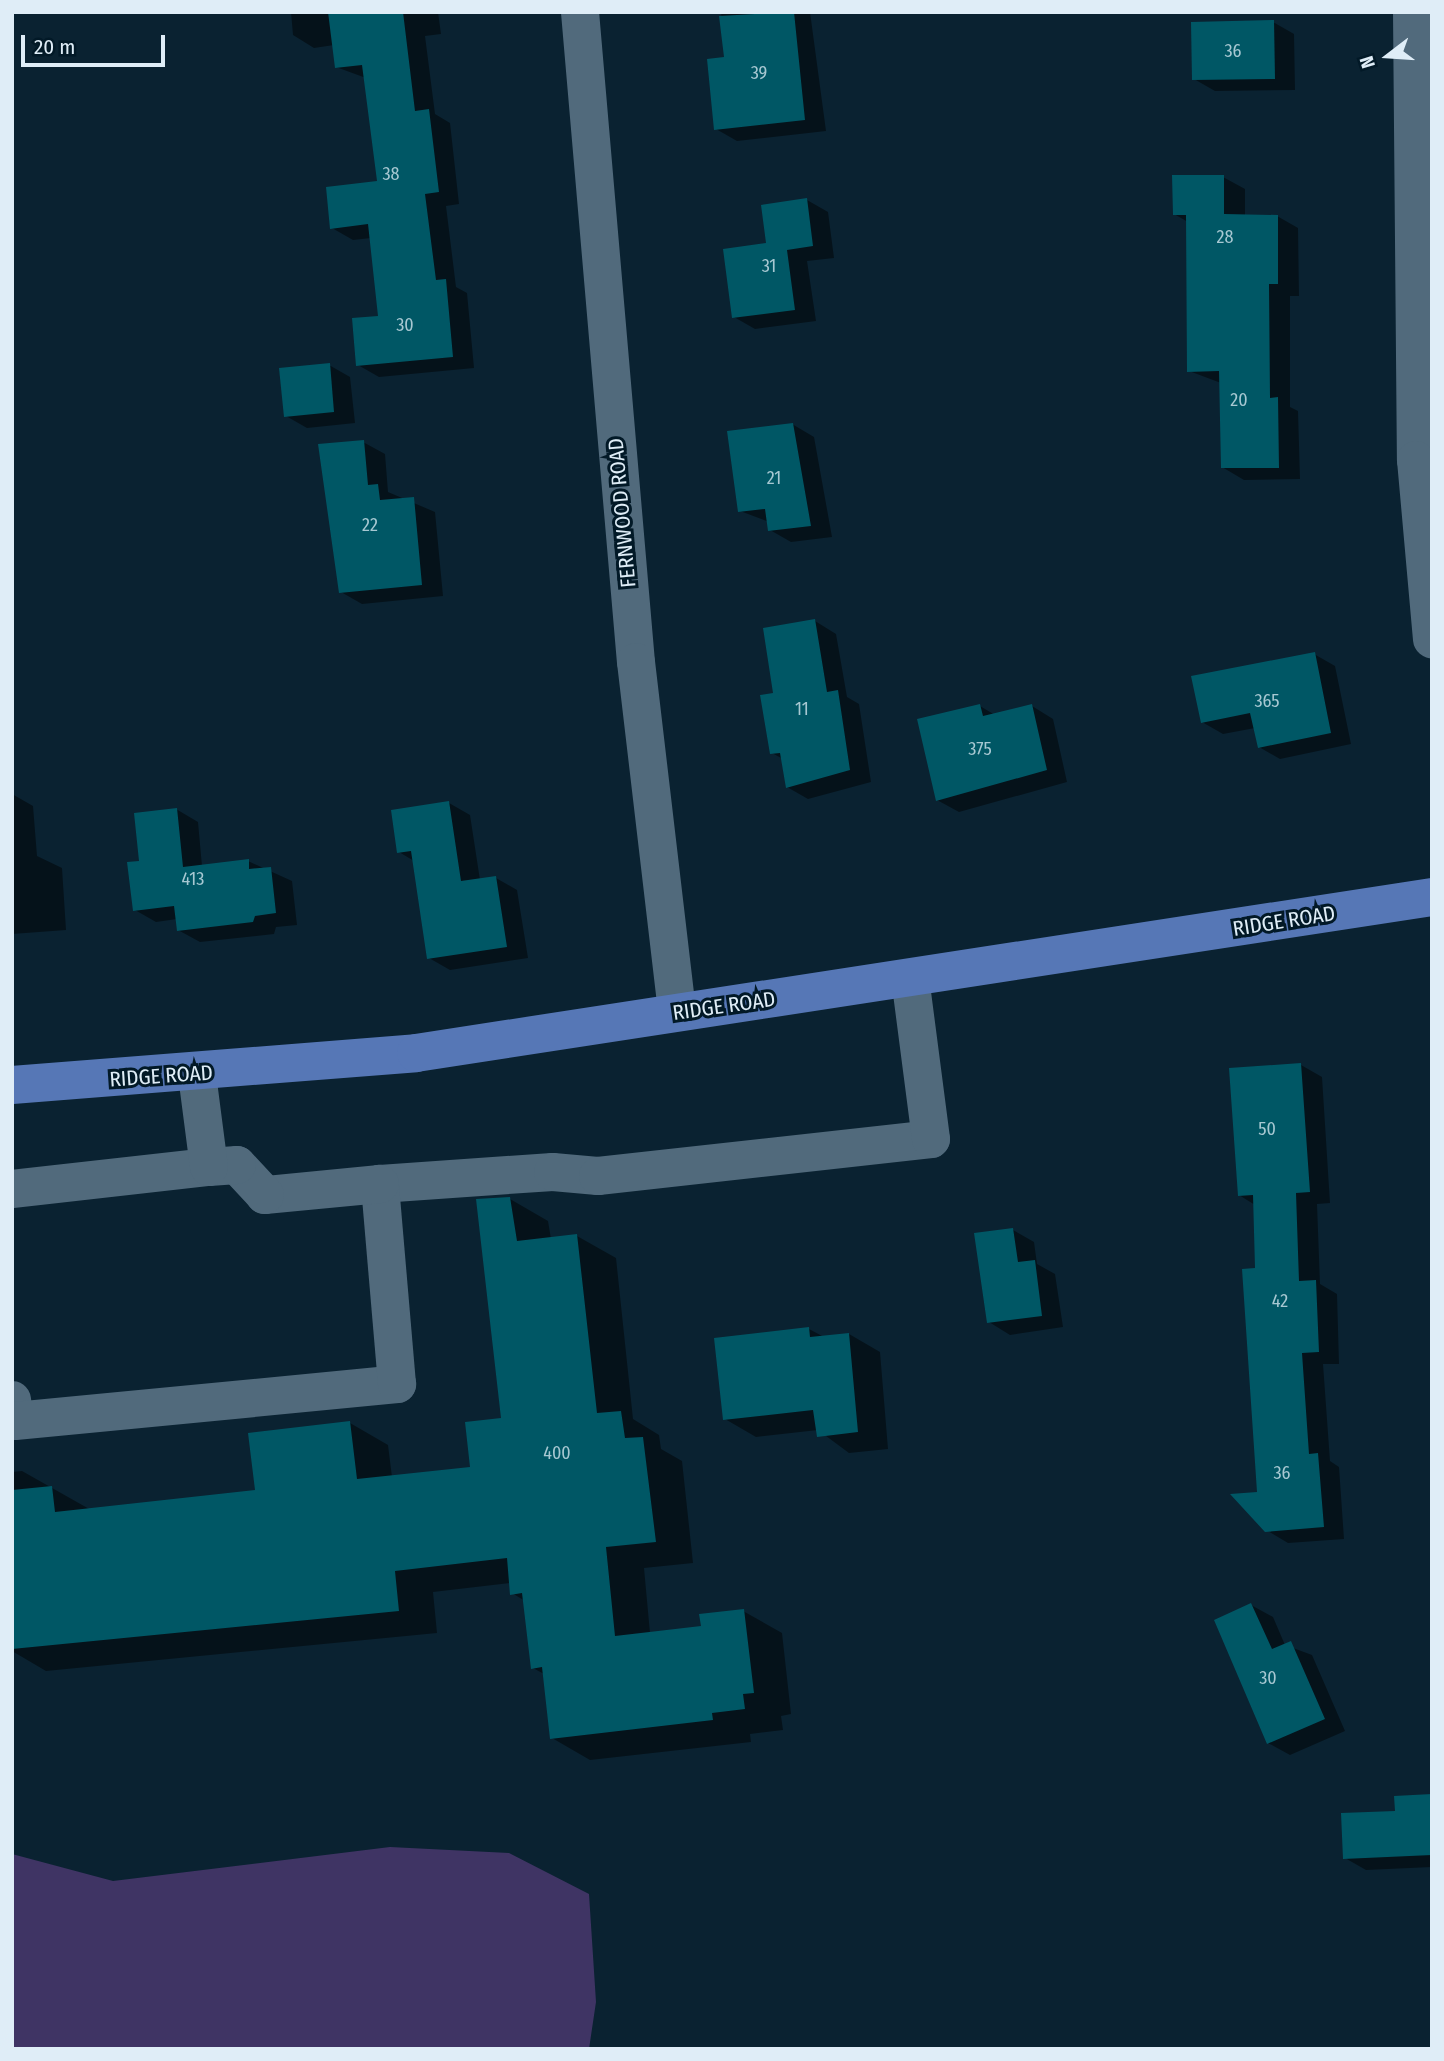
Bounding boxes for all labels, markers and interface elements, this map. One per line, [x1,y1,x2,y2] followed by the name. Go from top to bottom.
[24,21,168,65] scale bar
[1353,21,1423,91] north arrow
[34,34,75,60] text: 20 m
[1224,40,1242,62] house number: 36
[1355,53,1380,71] text: N
[751,62,767,84] house number: 39
[382,163,400,185] house number: 38
[1217,226,1233,248] house number: 28
[762,255,776,277] house number: 31
[396,314,414,336] house number: 30
[1230,389,1248,411] house number: 20
[603,437,641,589] street label: FERNWOOD ROAD
[767,467,781,489] house number: 21
[362,514,378,536] house number: 22
[1254,690,1280,712] house number: 365
[795,698,809,720] house number: 11
[968,738,992,760] house number: 375
[182,868,204,890] house number: 413
[1231,900,1337,942] street label: RIDGE ROAD
[671,986,777,1026] street label: RIDGE ROAD
[109,1060,213,1092] street label: RIDGE ROAD
[1258,1118,1276,1140] house number: 50
[1272,1290,1288,1312] house number: 42
[543,1442,571,1464] house number: 400
[1273,1462,1291,1484] house number: 36
[1259,1667,1277,1689] house number: 30

